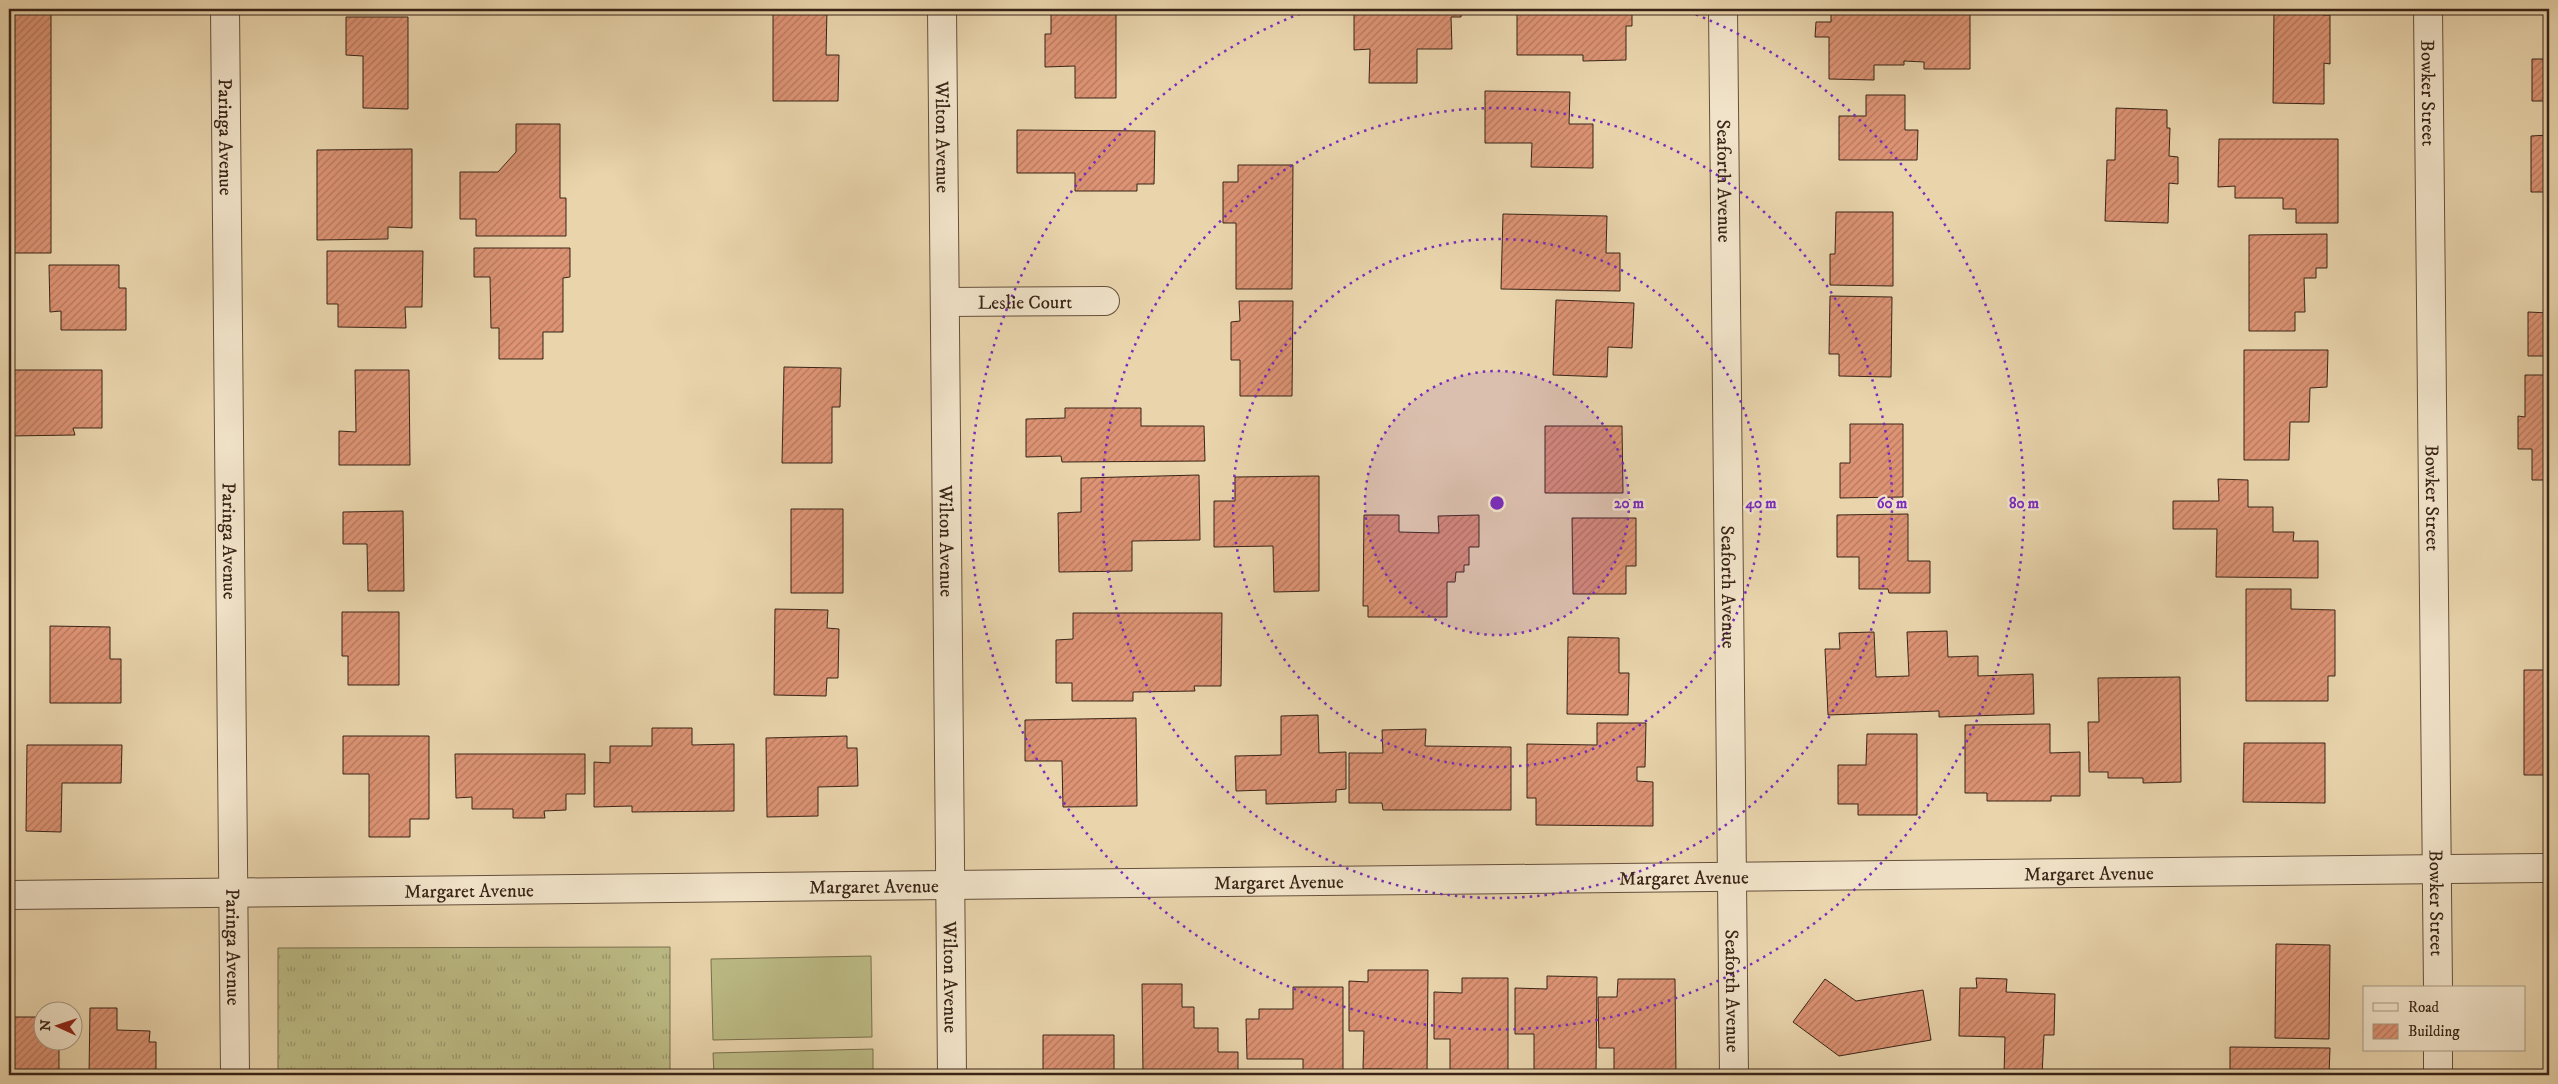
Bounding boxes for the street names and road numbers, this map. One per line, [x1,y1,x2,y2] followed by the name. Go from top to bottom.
[2415,40,2439,146] street label: Bowker Street
[213,78,237,196] street label: Paringa Avenue
[930,80,954,193] street label: Wilton Avenue
[1711,119,1735,243] street label: Seaforth Avenue
[978,291,1072,315] street label: Leslie Court
[2419,445,2444,551] street label: Bowker Street
[216,482,241,600] street label: Paringa Avenue
[933,484,958,597] street label: Wilton Avenue
[1715,525,1740,649] street label: Seaforth Avenue
[2424,850,2448,956] street label: Bowker Street
[2024,862,2154,887] street label: Margaret Avenue
[1619,867,1749,891] street label: Margaret Avenue
[1214,871,1344,895] street label: Margaret Avenue
[809,875,939,899] street label: Margaret Avenue
[404,879,534,904] street label: Margaret Avenue
[220,888,244,1006] street label: Paringa Avenue
[938,920,962,1033] street label: Wilton Avenue
[1719,929,1744,1053] street label: Seaforth Avenue

